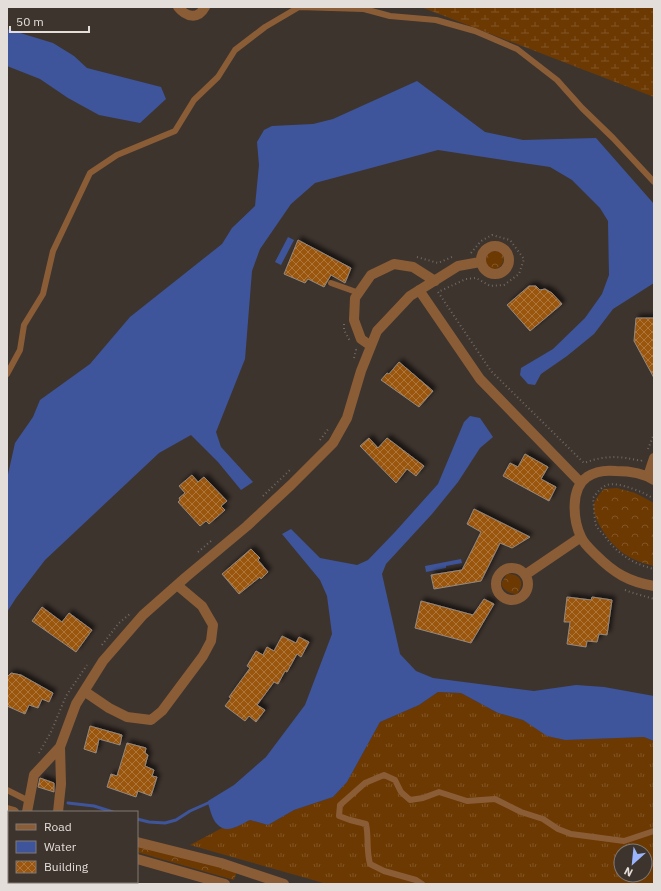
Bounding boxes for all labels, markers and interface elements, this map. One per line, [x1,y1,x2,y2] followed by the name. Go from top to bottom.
[10,8,89,34] scale bar
[16,14,44,29] text: 50 m
[8,811,138,883] legend
[44,819,72,834] text: Road
[44,839,77,854] text: Water
[613,843,653,883] north arrow
[44,859,89,874] text: Building
[622,864,635,880] text: N

